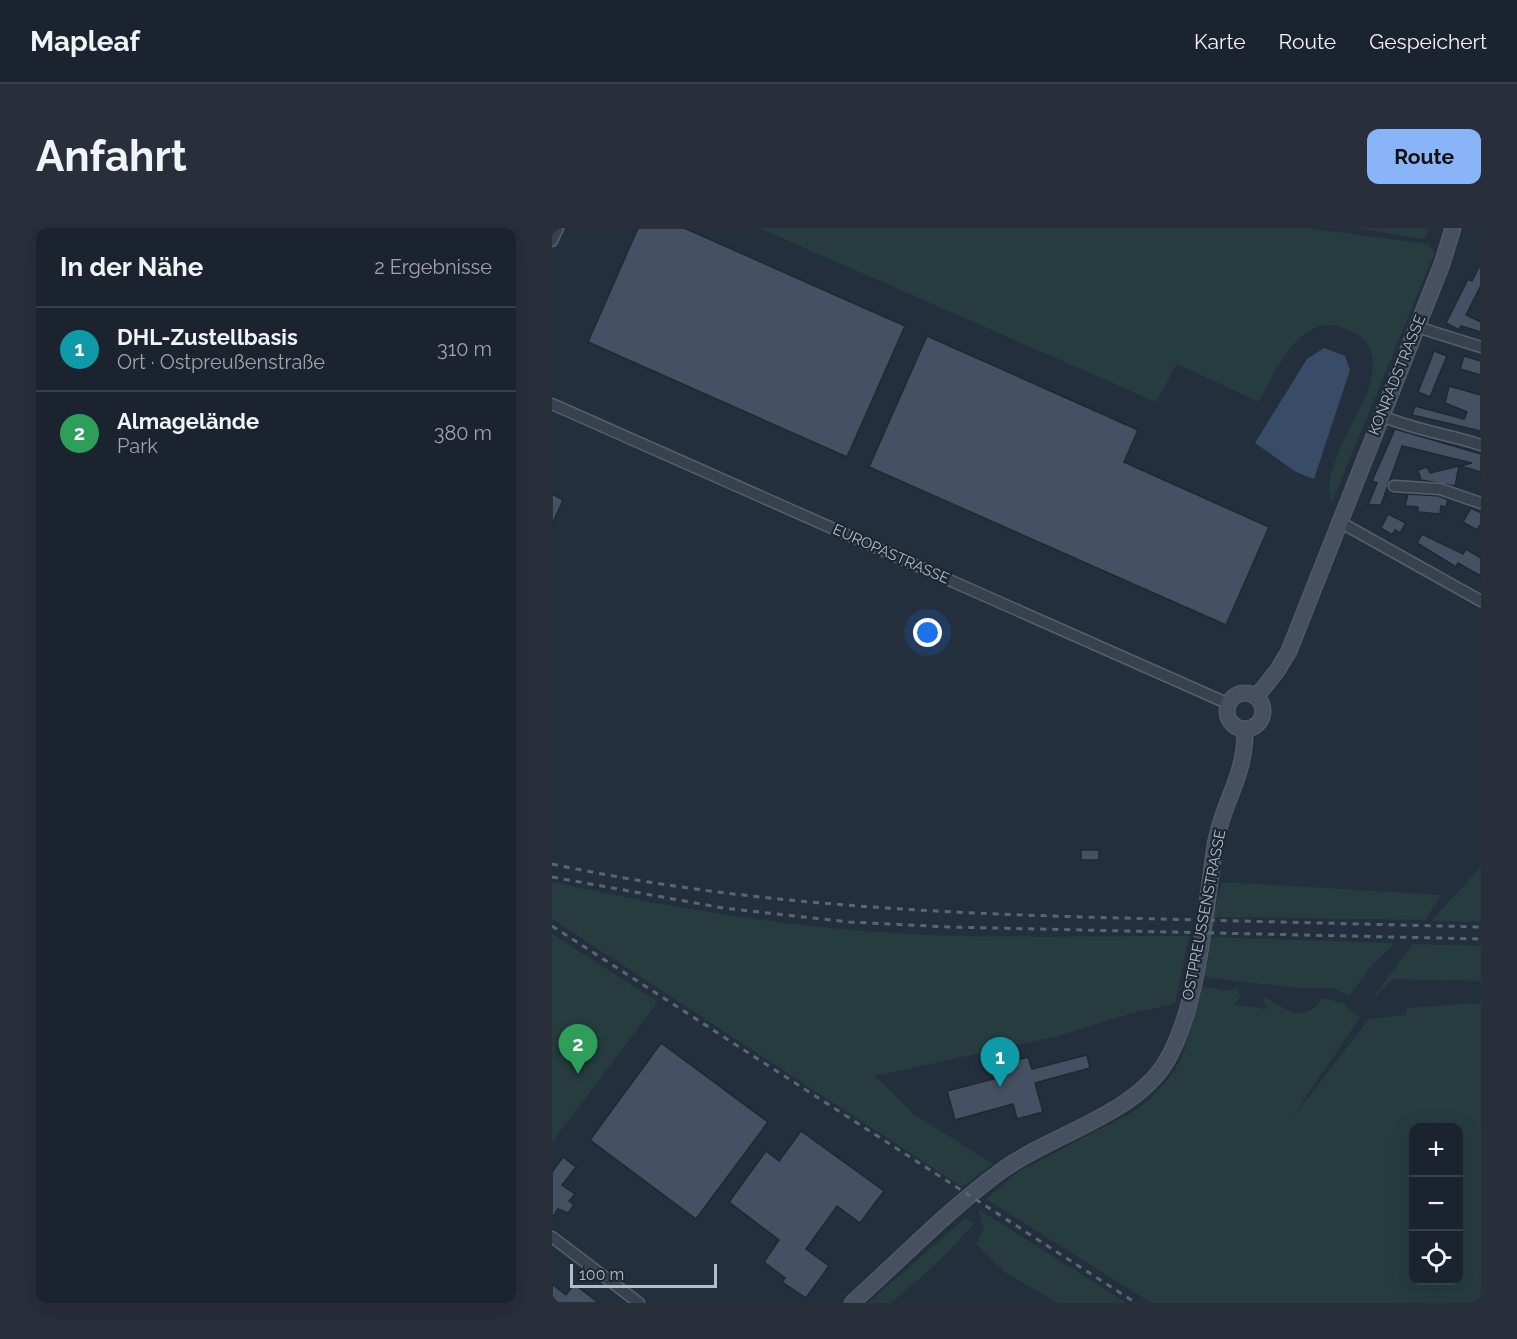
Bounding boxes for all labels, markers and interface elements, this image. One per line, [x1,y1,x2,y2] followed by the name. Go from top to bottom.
[30,25,140,58] text: Mapleaf
[1194,29,1246,54] text: Karte
[1279,29,1336,54] text: Route
[1369,29,1487,54] text: Gespeichert
[1367,129,1481,184] button: Route
[36,132,187,181] text: Anfahrt
[60,252,203,282] text: In der Nähe
[374,255,492,279] text: 2 Ergebnisse
[1365,312,1429,438] street label: KONRADSTRASSE
[117,324,298,350] text: DHL-Zustellbasis
[75,337,84,361] text: 1
[437,337,492,361] text: 310 m
[117,350,325,374] text: Ort · Ostpreußenstraße
[117,408,259,434] text: Almagelände
[74,421,85,445] text: 2
[434,421,492,445] text: 380 m
[117,434,158,458] text: Park
[830,520,952,588] street label: EUROPASTRASSE
[913,618,942,647] your location
[1179,828,1229,1002] street label: OSTPREUSSENSTRASSE
[558,1024,598,1074] pin: 2
[980,1038,1020,1087] pin: 1
[1409,1123,1463,1285] map controls
[1409,1123,1463,1177] button: +
[1409,1177,1463,1231] button: −
[1409,1231,1463,1285] button: locate
[570,1261,717,1288] scale bar
[579,1265,624,1284] text: 100 m

